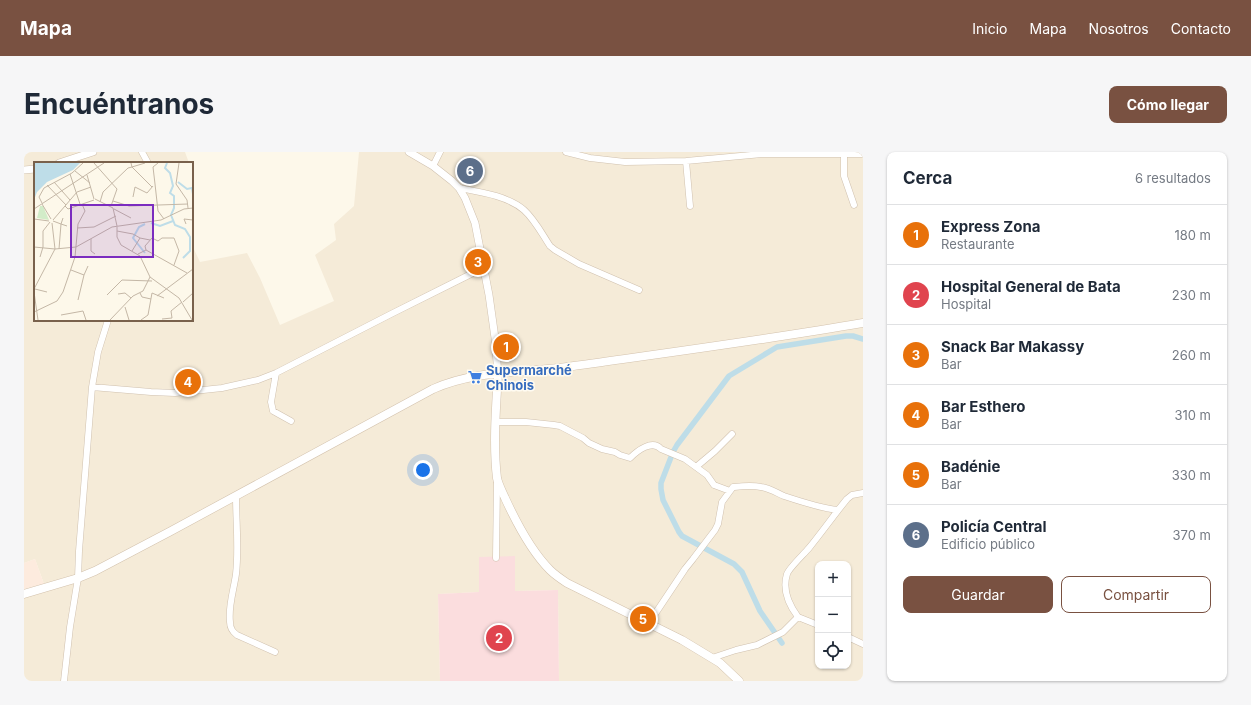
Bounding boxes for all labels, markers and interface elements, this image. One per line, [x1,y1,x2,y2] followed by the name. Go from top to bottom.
[20,17,72,40] text: Mapa
[972,20,1008,37] text: Inicio
[1030,20,1067,37] text: Mapa
[1089,20,1149,37] text: Nosotros
[1171,20,1231,37] text: Contacto
[1109,86,1227,123] button: Cómo llegar
[24,87,214,121] text: Encuéntranos
[457,156,483,186] pin: 6
[34,162,193,321] inset map
[903,168,952,188] text: Cerca
[1135,170,1211,186] text: 6 resultados
[941,217,1041,236] text: Express Zona
[913,227,919,243] text: 1
[1174,227,1211,243] text: 180 m
[941,236,1015,252] text: Restaurante
[465,247,491,277] pin: 3
[941,277,1121,296] text: Hospital General de Bata
[912,287,920,303] text: 2
[1172,287,1211,303] text: 230 m
[941,296,991,312] text: Hospital
[493,332,519,362] pin: 1
[941,337,1084,356] text: Snack Bar Makassy
[912,347,920,363] text: 3
[1172,347,1211,363] text: 260 m
[941,356,962,372] text: Bar
[486,362,572,393] place label: Supermarché Chinois
[175,367,201,397] pin: 4
[467,369,483,385] supermarket icon: Supermarché Chinois
[941,397,1026,416] text: Bar Esthero
[912,407,920,423] text: 4
[1174,407,1211,423] text: 310 m
[941,416,962,432] text: Bar
[941,457,1000,476] text: Badénie
[413,460,433,480] your location
[912,467,920,483] text: 5
[1172,467,1211,483] text: 330 m
[941,476,962,492] text: Bar
[941,517,1047,536] text: Policía Central
[912,527,920,543] text: 6
[1173,527,1211,543] text: 370 m
[941,536,1035,552] text: Edificio público
[815,561,851,669] map controls
[815,561,851,597] button: +
[903,576,1053,613] button: Guardar
[1061,576,1211,613] button: Compartir
[815,597,851,633] button: −
[630,604,656,634] pin: 5
[486,623,512,653] pin: 2
[815,633,851,669] button: locate

